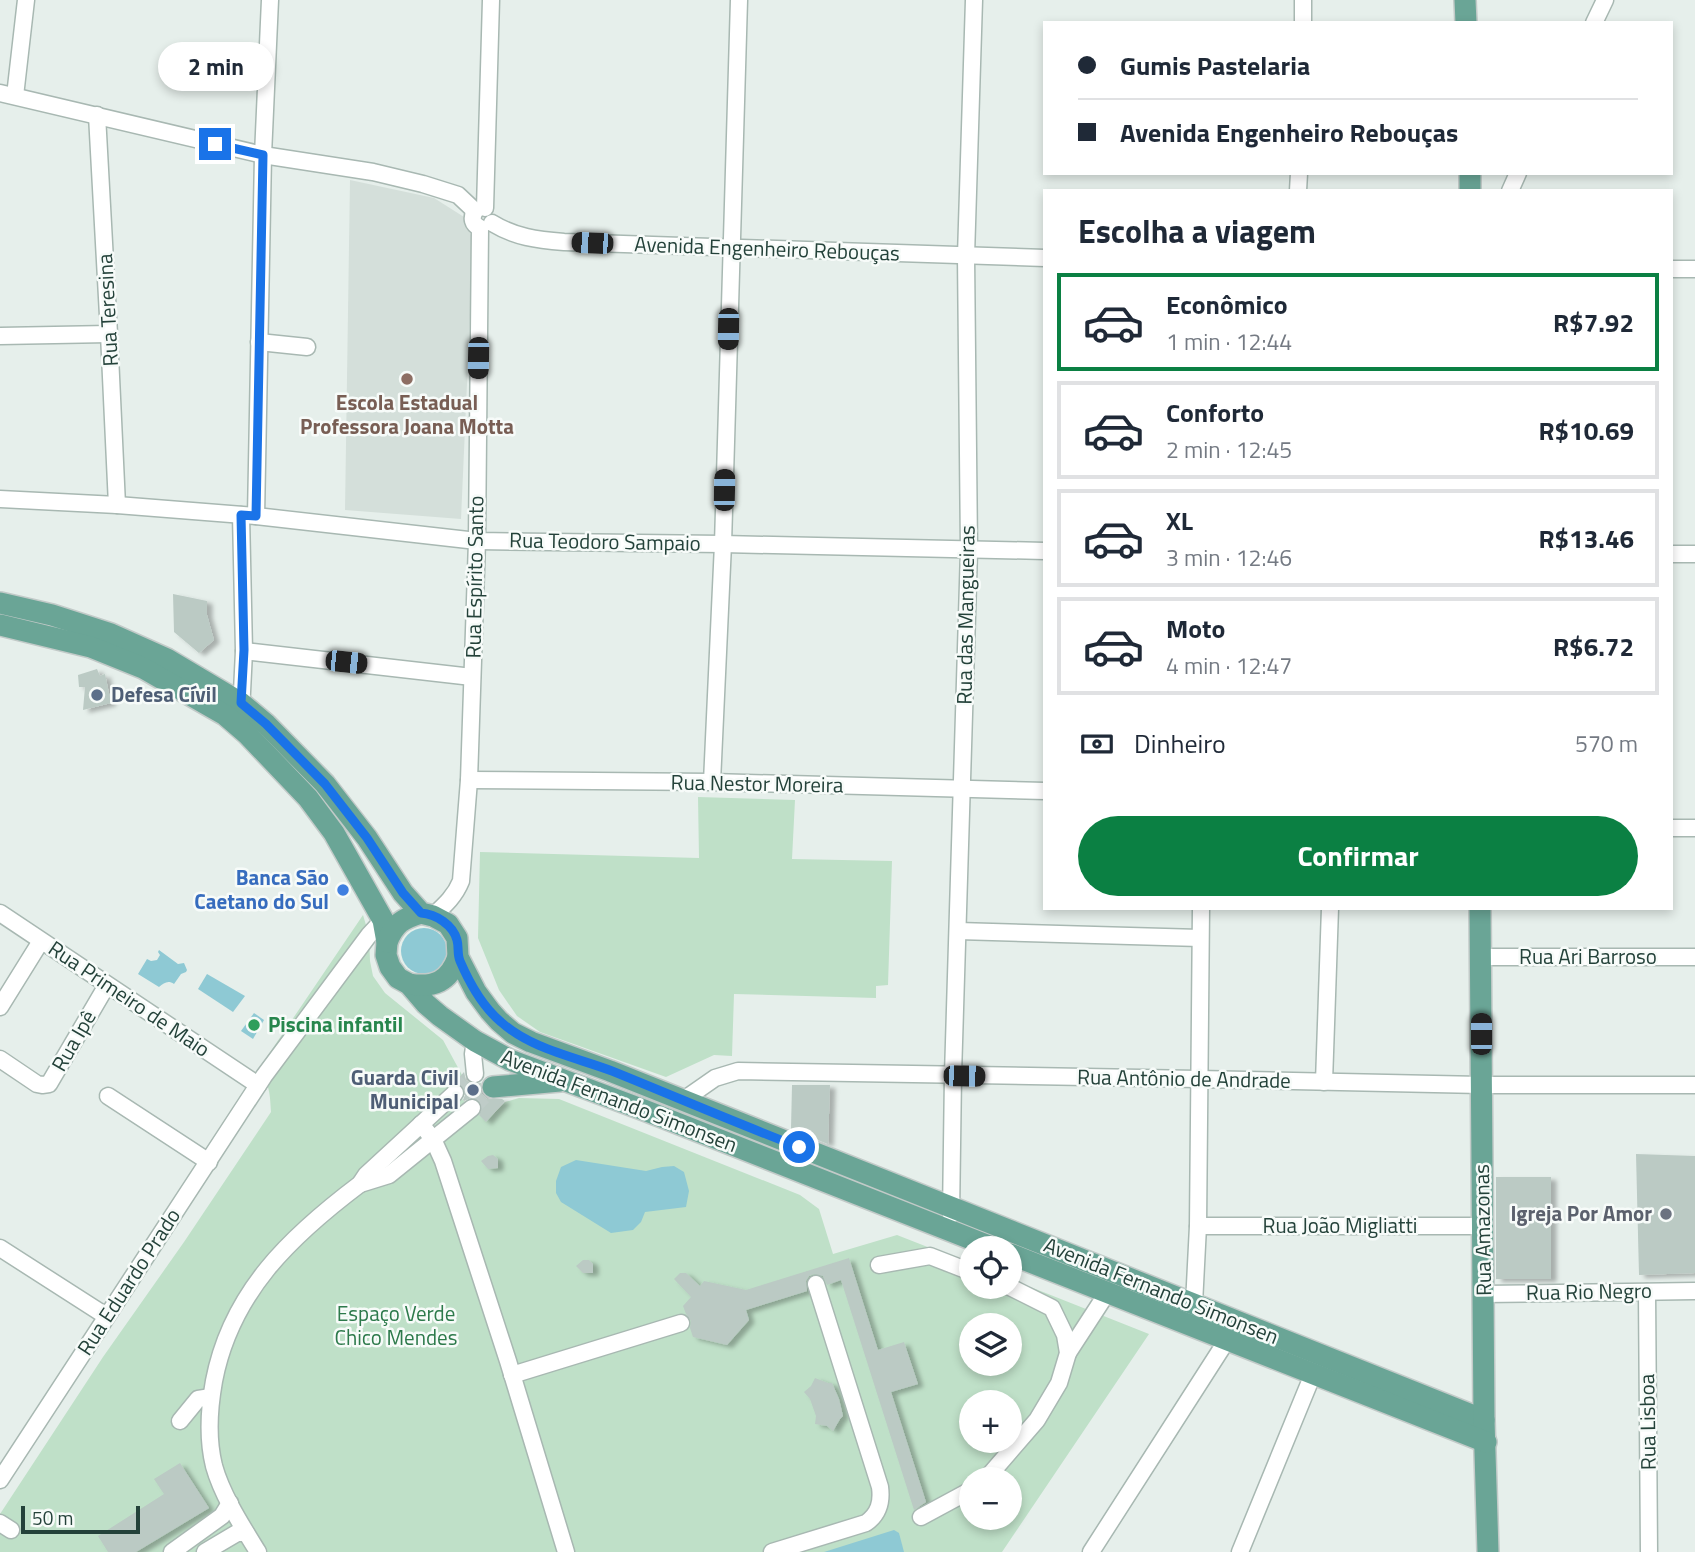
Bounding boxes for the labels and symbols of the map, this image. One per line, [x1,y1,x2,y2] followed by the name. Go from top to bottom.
[157,43,273,92] callout: 2 min
[199,128,231,160] route end
[634,227,900,269] street label: Avenida Engenheiro Rebouças
[571,232,614,254] car
[88,252,126,367] street label: Rua Teresina
[718,308,739,350] car
[468,337,489,379] car
[399,371,415,387] marker: Escola Estadual Professora Joana Motta
[300,386,514,442] place label: Escola Estadual Professora Joana Motta
[714,469,735,511] car
[457,495,491,659] street label: Rua Espírito Santo
[509,523,701,559] street label: Rua Teodoro Sampaio
[947,525,983,705] street label: Rua das Mangueiras
[325,649,368,675] car
[111,678,217,710] place label: Defesa Cívil
[89,687,105,703] marker: Defesa Cívil
[670,765,844,801] street label: Rua Nestor Moreira
[194,861,329,917] place label: Banca São Caetano do Sul
[335,882,351,898] marker: Banca São Caetano do Sul
[42,932,217,1064] street label: Rua Primeiro de Maio
[1519,940,1657,972] street label: Rua Ari Barroso
[43,1004,103,1077] street label: Rua Ipê
[268,1008,403,1040] place label: Piscina infantil
[1471,1013,1492,1055] car
[246,1017,262,1033] marker: Piscina infantil
[497,1040,742,1160] street label: Avenida Fernando Simonsen
[1077,1060,1291,1096] street label: Rua Antônio de Andrade
[351,1061,459,1117] place label: Guarda Civil Municipal
[943,1065,986,1087] car
[465,1082,481,1098] marker: Guarda Civil Municipal
[783,1131,815,1163] route start
[1465,1164,1499,1296] street label: Rua Amazonas
[1510,1197,1652,1229] place label: Igreja Por Amor
[69,1202,188,1361] street label: Rua Eduardo Prado
[1658,1206,1674,1222] marker: Igreja Por Amor
[1263,1209,1417,1241] street label: Rua João Migliatti
[1039,1228,1284,1352] street label: Avenida Fernando Simonsen
[1526,1274,1652,1308] street label: Rua Rio Negro
[335,1297,457,1353] park label: Espaço Verde Chico Mendes
[1630,1373,1664,1470] street label: Rua Lisboa
[21,1503,140,1535] scale bar

